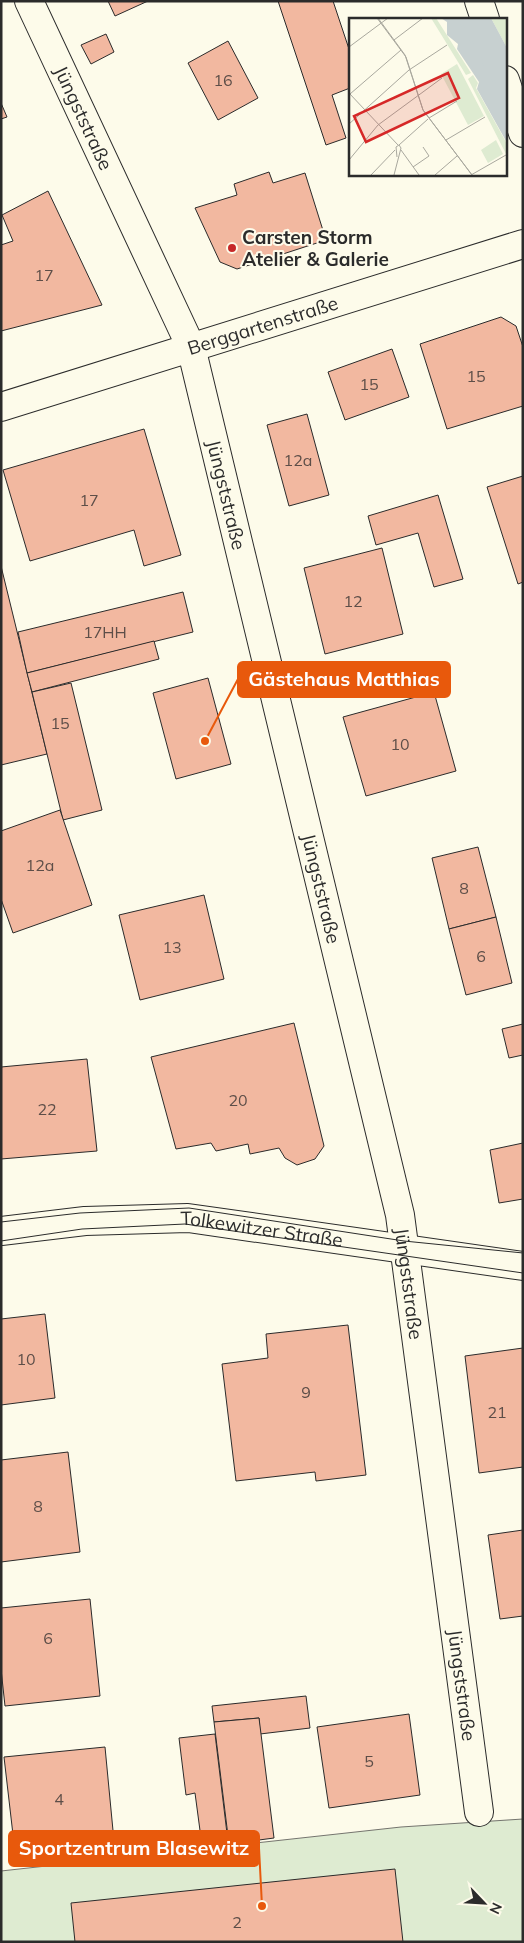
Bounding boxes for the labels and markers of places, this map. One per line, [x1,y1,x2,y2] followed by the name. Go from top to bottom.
[242,225,389,271] place label: Carsten Storm Atelier & Galerie
[226,242,238,254] marker: Carsten Storm Atelier & Galerie
[238,662,450,697] callout: Gästehaus Matthias
[9,1831,259,1866] callout: Sportzentrum Blasewitz

